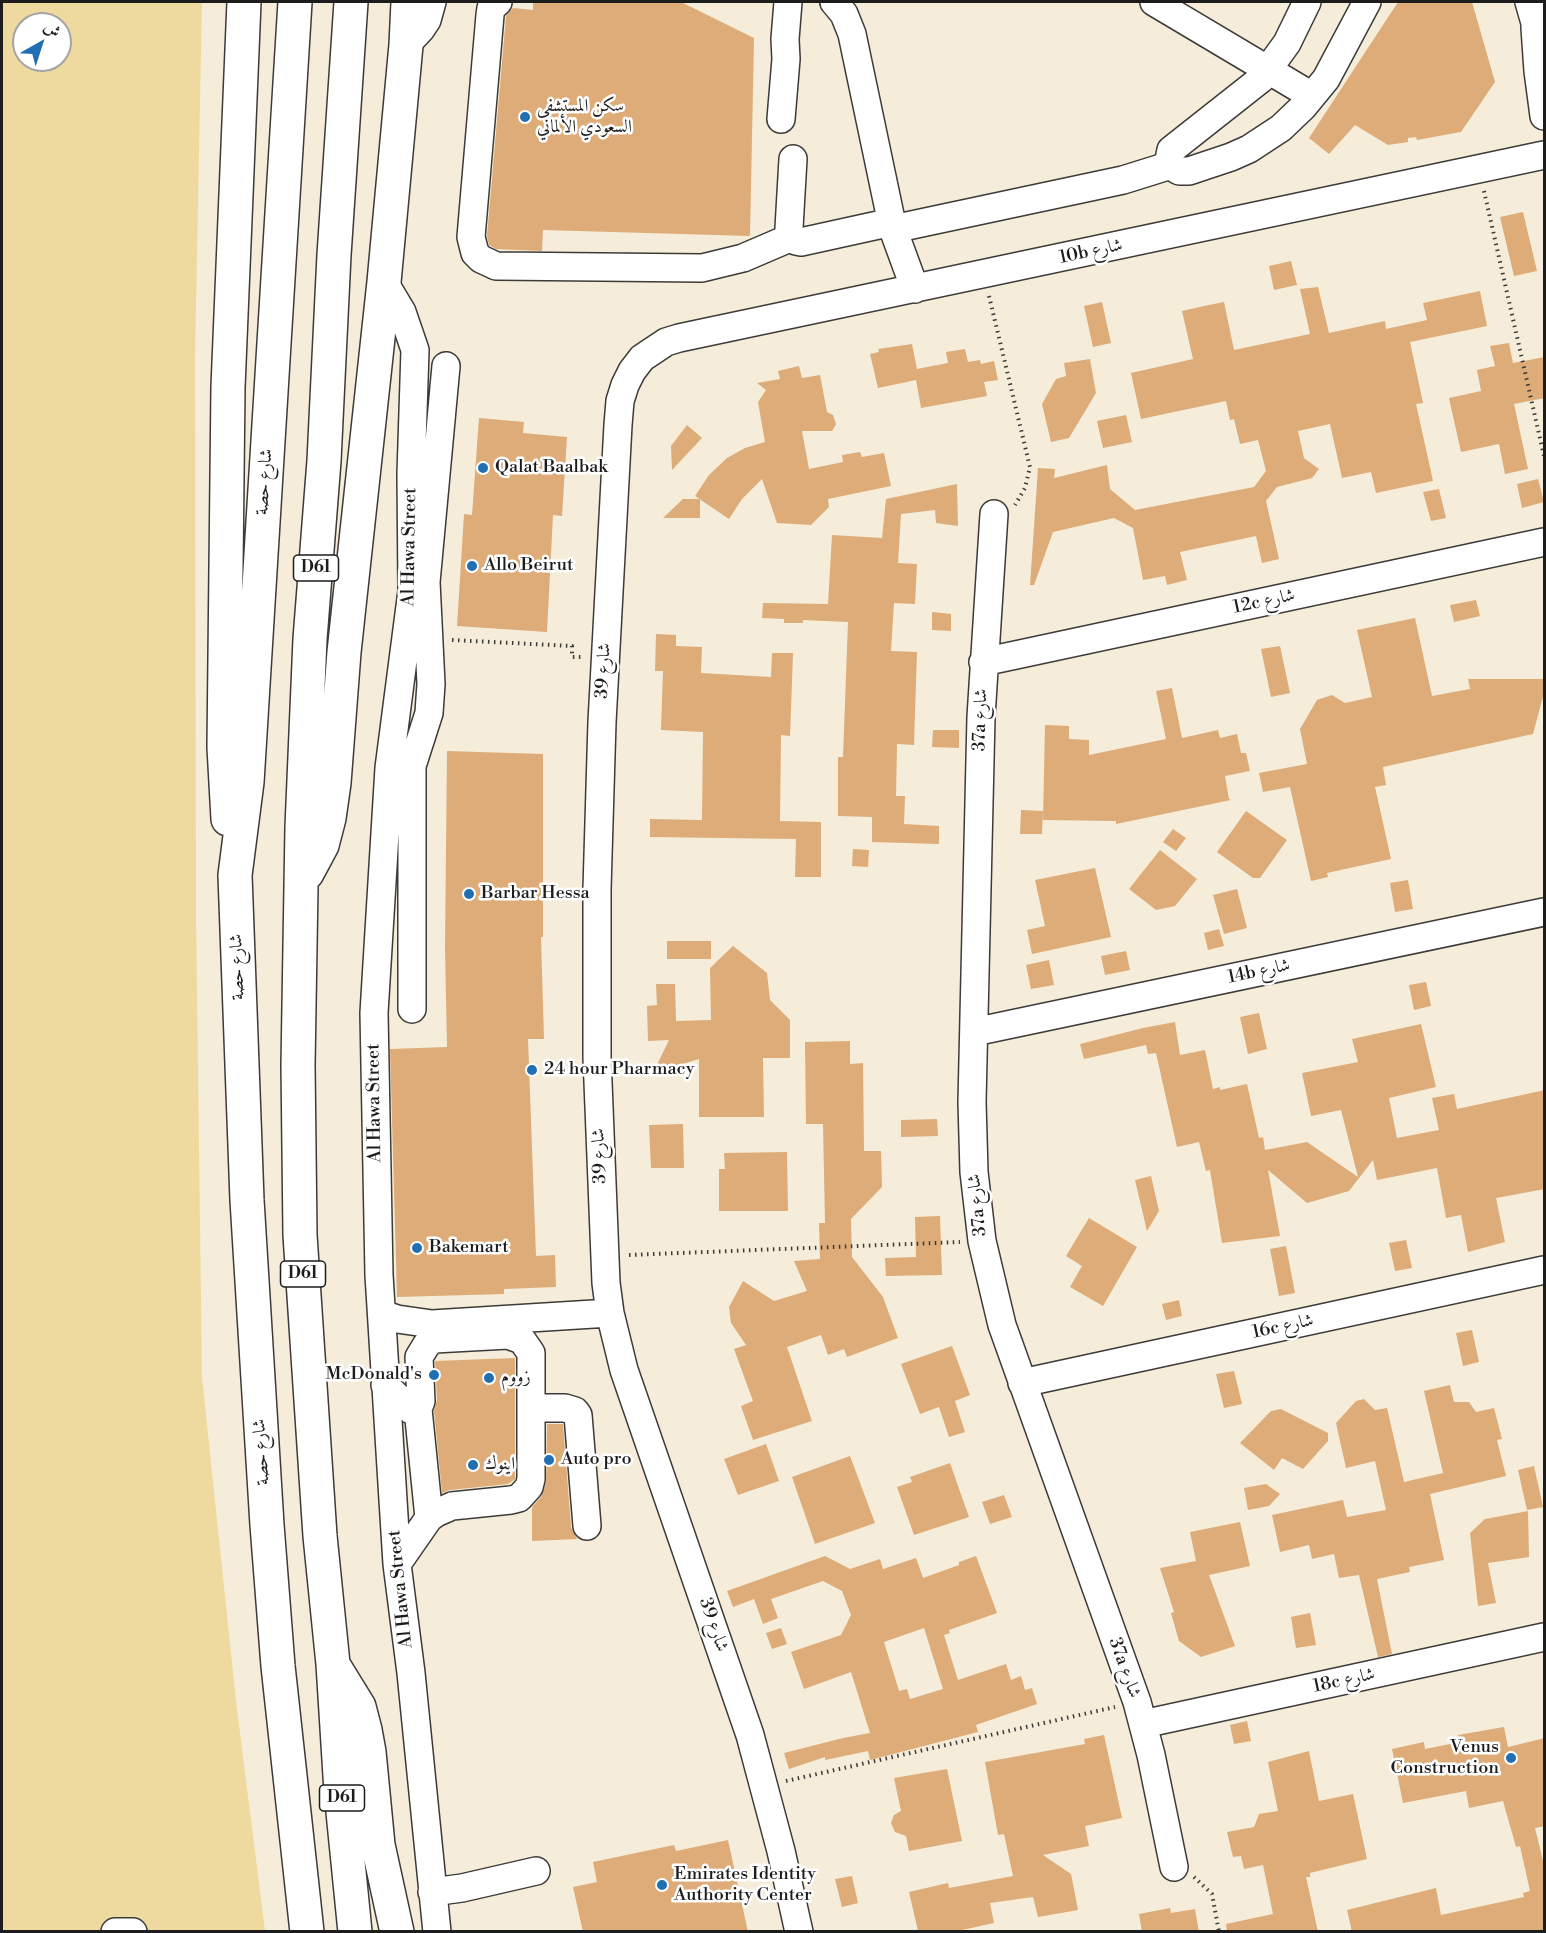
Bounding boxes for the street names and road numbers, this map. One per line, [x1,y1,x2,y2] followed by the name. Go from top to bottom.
[1057,235,1125,269] street label: 10b شارع
[252,448,278,516] street label: شارع حصة
[398,487,422,607] street label: Al Hawa Street
[294,555,338,581] road number: D61
[1231,585,1297,619] street label: 12c شارع
[592,643,616,699] street label: شارع 39
[969,688,993,752] street label: 37a شارع
[226,933,250,1001] street label: شارع حصة
[1226,955,1292,989] street label: 14b شارع
[363,1043,387,1163] street label: Al Hawa Street
[588,1128,612,1184] street label: شارع 39
[964,1173,992,1237] street label: 37a شارع
[280,1261,326,1287] road number: D61
[1250,1310,1316,1344] street label: 16c شارع
[249,1418,275,1486] street label: شارع حصة
[384,1529,418,1649] street label: Al Hawa Street
[694,1595,732,1655] street label: شارع 39
[1103,1635,1145,1701] street label: 37a شارع
[1311,1664,1377,1698] street label: 18c شارع
[320,1785,364,1811] road number: D61

